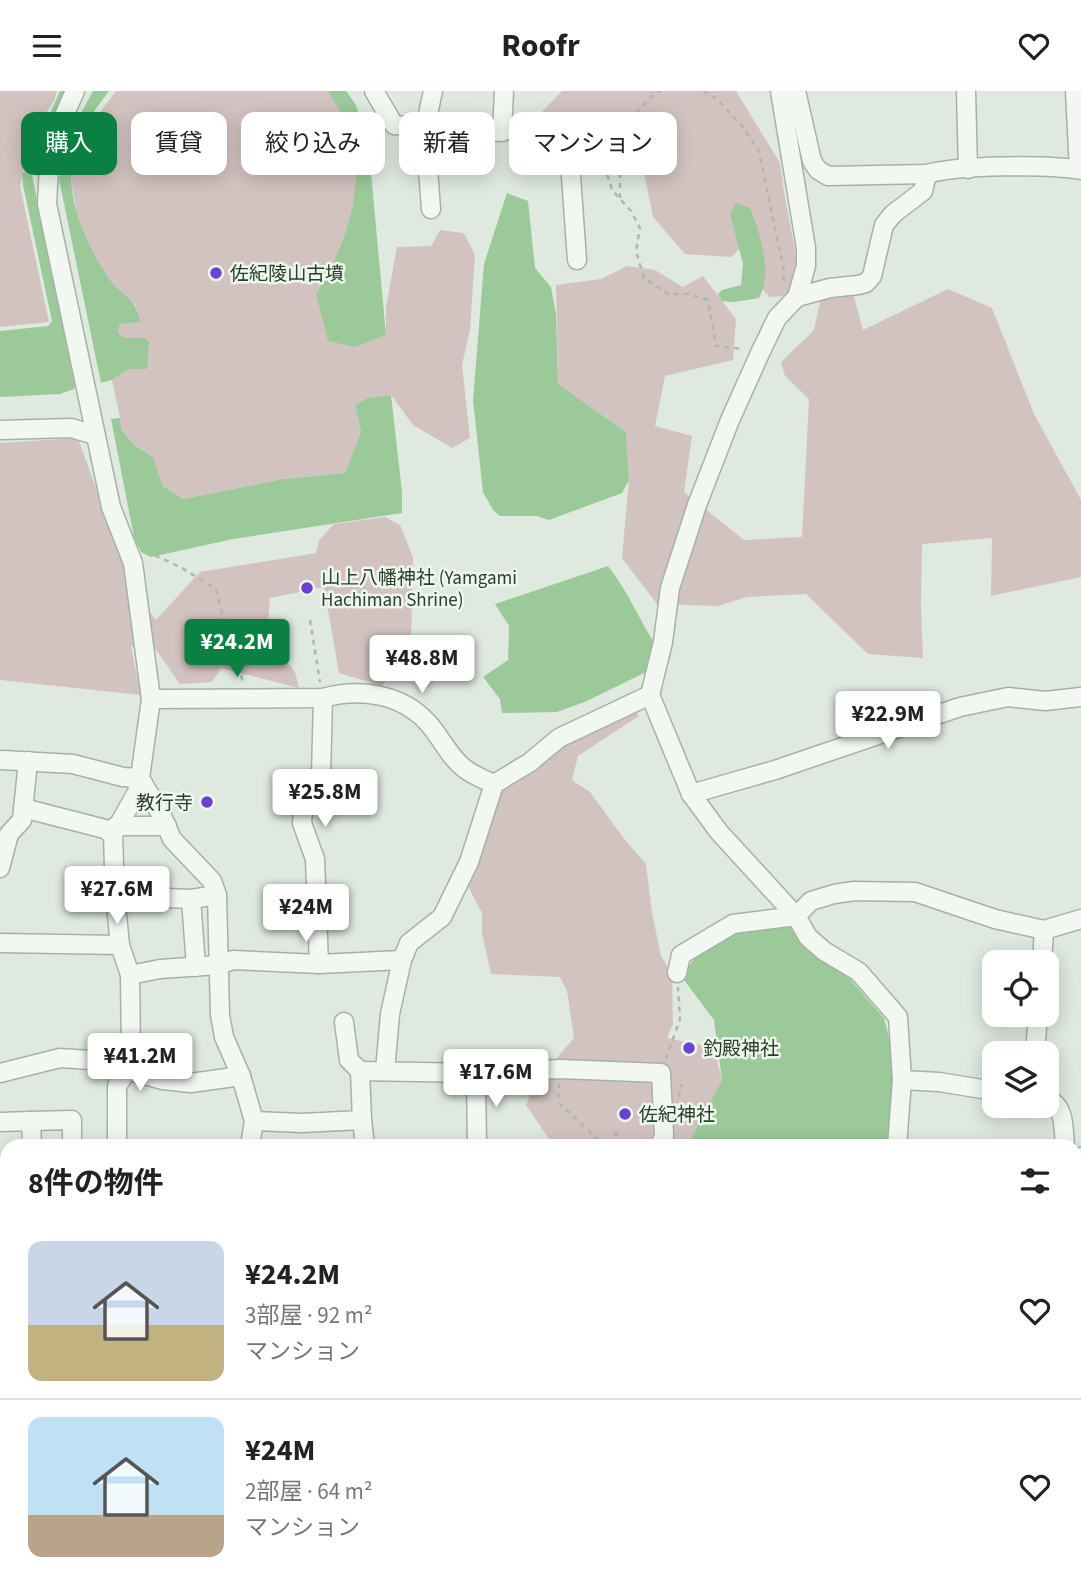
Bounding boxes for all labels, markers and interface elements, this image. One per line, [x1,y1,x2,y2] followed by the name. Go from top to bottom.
[501,23,580,69] text: Roofr
[28,27,66,65] icon: menu
[1015,27,1053,65] icon: heart
[21,112,117,175] chip: 購入
[131,112,227,175] chip: 賃貸
[241,112,385,175] chip: 絞り込み
[399,112,495,175] chip: 新着
[509,112,677,175] chip: マンション
[230,261,344,288] place label: 佐紀陵山古墳
[208,265,224,281] marker: 佐紀陵山古墳
[321,565,517,614] place label: 山上八幡神社 (Yamgami Hachiman Shrine)
[299,580,315,596] marker: 山上八幡神社 (Yamgami Hachiman Shrine)
[180,619,294,679] pin: ¥24.2M
[200,625,274,658] text: ¥24.2M
[365,635,479,695] pin: ¥48.8M
[385,641,459,674] text: ¥48.8M
[831,691,945,751] pin: ¥22.9M
[851,697,925,730] text: ¥22.9M
[268,769,382,829] pin: ¥25.8M
[288,775,362,808] text: ¥25.8M
[136,790,193,817] place label: 教行寺
[199,794,215,810] marker: 教行寺
[60,867,174,926] pin: ¥27.6M
[80,872,154,905] text: ¥27.6M
[265,885,347,944] pin: ¥24M
[279,890,333,923] text: ¥24M
[982,950,1059,1118] map controls
[982,950,1059,1027] button: locate
[83,1033,197,1093] pin: ¥41.2M
[703,1036,779,1063] place label: 釣殿神社
[103,1039,177,1072] text: ¥41.2M
[681,1040,697,1056] marker: 釣殿神社
[982,1041,1059,1118] button: layers
[439,1049,553,1109] pin: ¥17.6M
[459,1055,533,1088] text: ¥17.6M
[639,1102,715,1129] place label: 佐紀神社
[617,1106,633,1122] marker: 佐紀神社
[28,1162,164,1205] text: 8件の物件
[1016,1162,1054,1200] icon: filters
[245,1253,340,1296] text: ¥24.2M
[84,1269,168,1353] icon: home
[1016,1292,1054,1330] icon: heart
[245,1299,372,1332] text: 3部屋 · 92 m²
[245,1335,360,1368] text: マンション
[245,1429,315,1472] text: ¥24M
[84,1445,168,1529] icon: home
[1016,1468,1054,1506] icon: heart
[245,1475,372,1508] text: 2部屋 · 64 m²
[245,1511,360,1544] text: マンション

